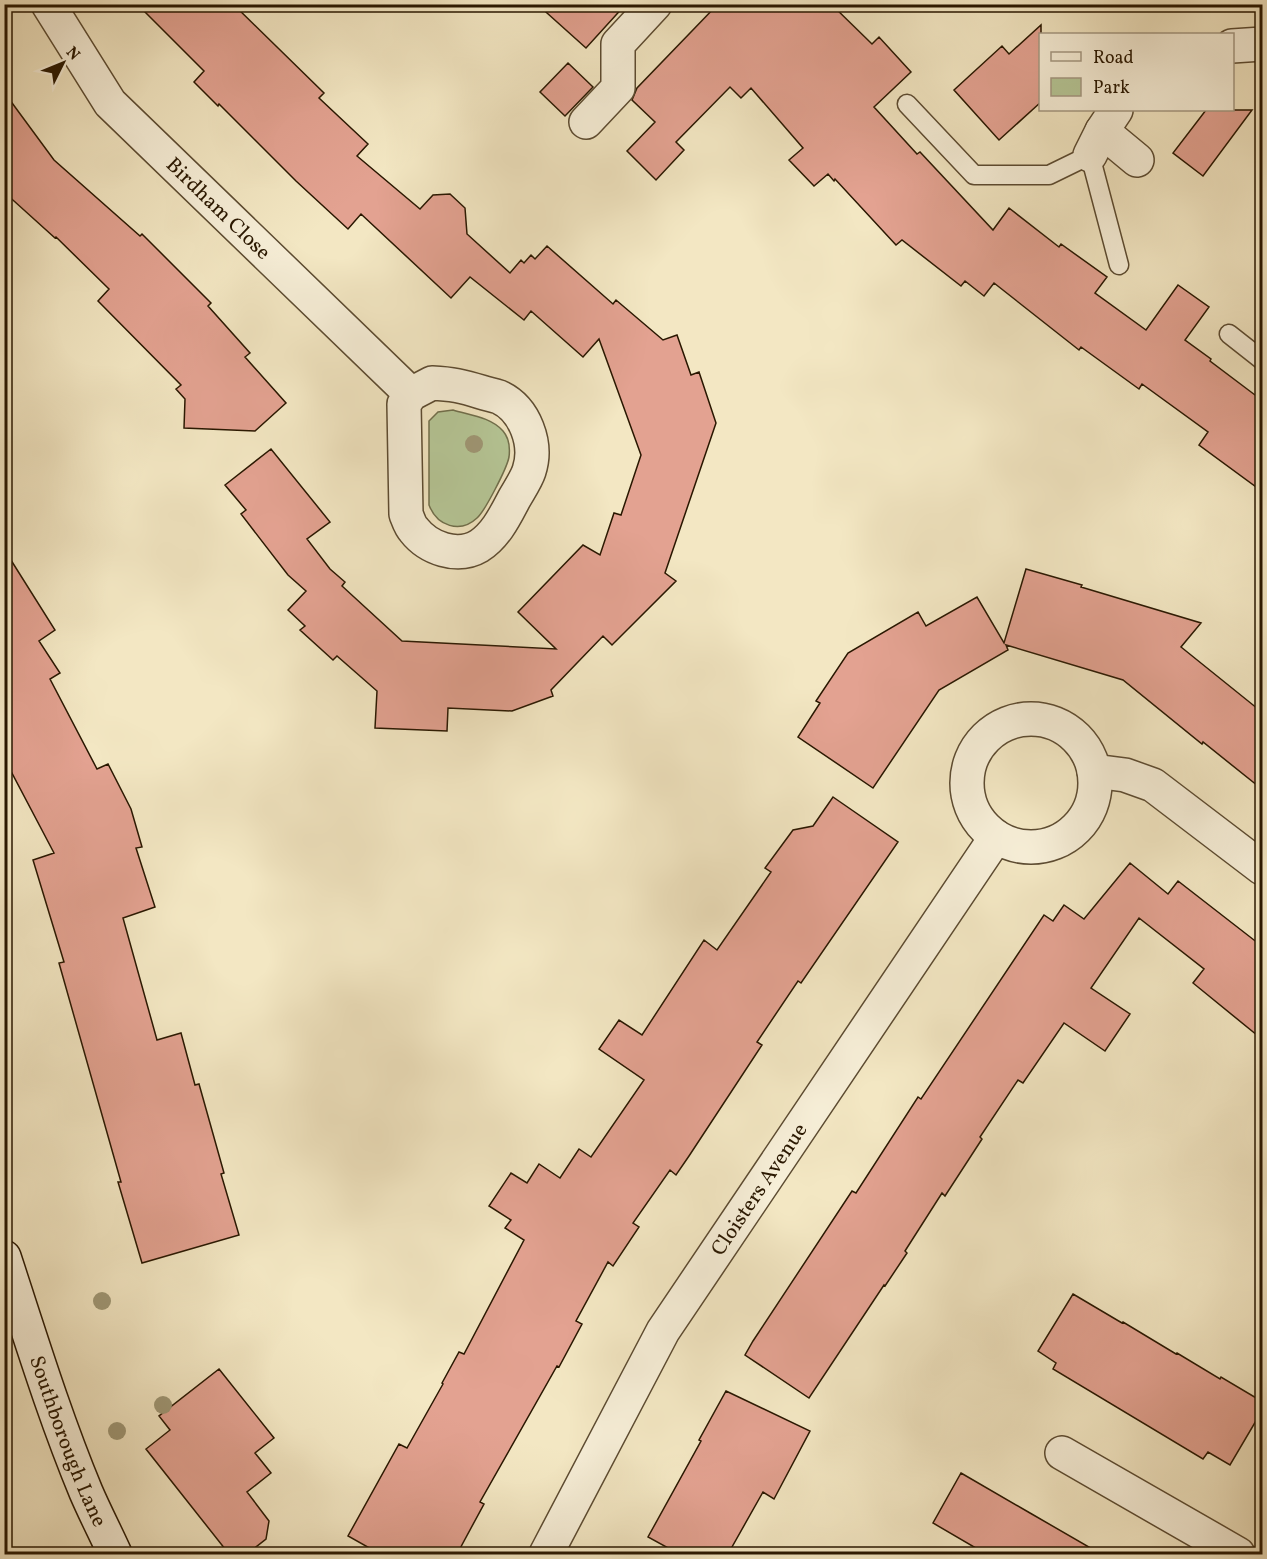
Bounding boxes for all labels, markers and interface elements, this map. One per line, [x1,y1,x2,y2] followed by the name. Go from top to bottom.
[33,33,93,93] north arrow
[1039,33,1234,111] legend
[60,42,85,66] text: N
[1093,46,1134,71] text: Road
[1093,76,1130,101] text: Park
[159,151,277,267] street label: Birdham Close
[705,1118,815,1262] street label: Cloisters Avenue
[21,1352,113,1532] street label: Southborough Lane

